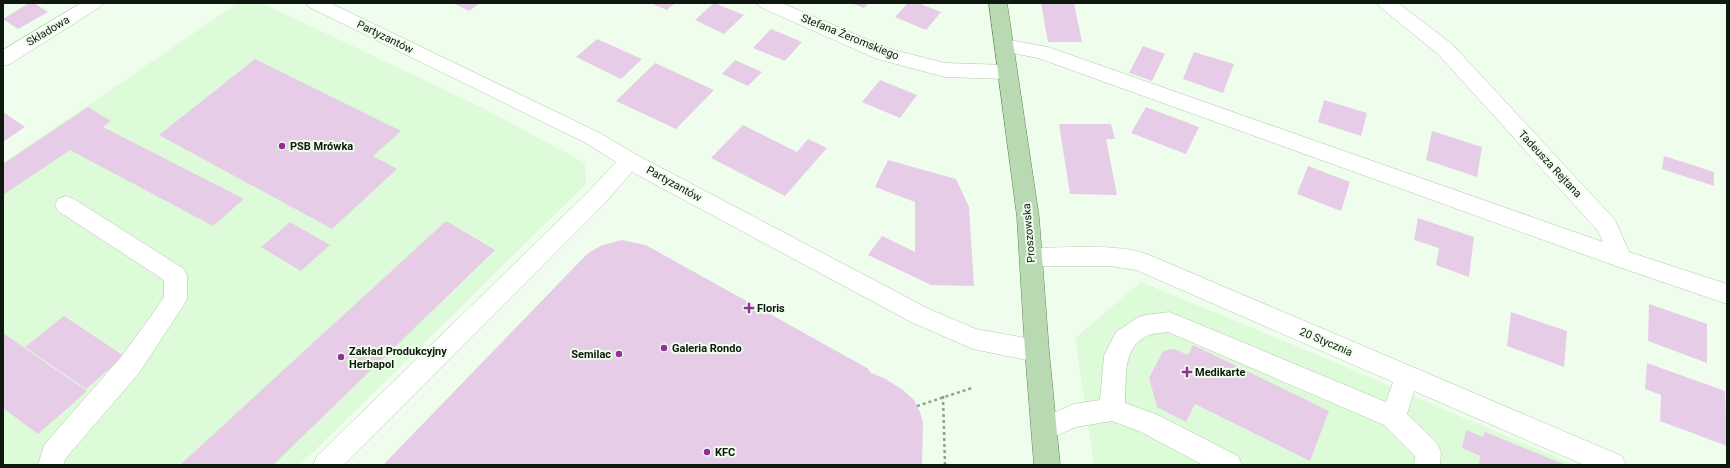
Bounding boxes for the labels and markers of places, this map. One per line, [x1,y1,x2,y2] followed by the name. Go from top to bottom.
[290,140,353,153] place label: PSB Mrówka
[277,141,287,151] marker: PSB Mrówka
[757,302,785,315] place label: Floris
[744,303,754,313] marker: Floris
[672,342,742,355] place label: Galeria Rondo
[659,343,669,353] marker: Galeria Rondo
[349,345,447,371] place label: Zakład Produkcyjny Herbapol
[571,348,611,361] place label: Semilac
[614,349,624,359] marker: Semilac
[336,352,346,362] marker: Zakład Produkcyjny Herbapol
[1195,366,1245,379] place label: Medikarte
[1182,367,1192,377] marker: Medikarte
[715,446,735,459] place label: KFC
[702,447,712,457] marker: KFC

